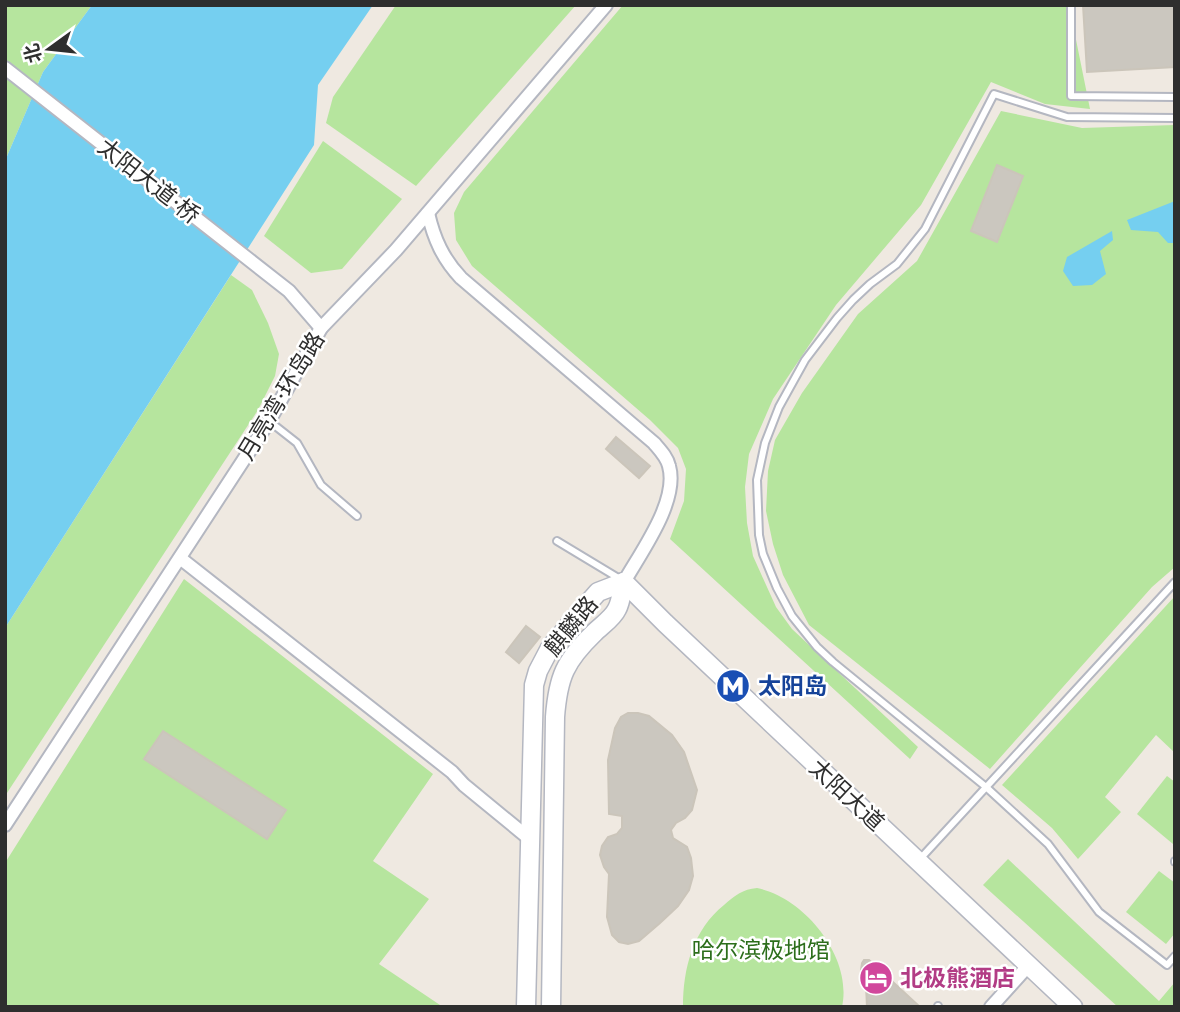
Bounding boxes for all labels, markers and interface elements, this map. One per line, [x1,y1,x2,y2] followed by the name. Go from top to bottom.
[14,14,84,84] north arrow
[19,41,47,65] text: 北
[92,133,206,229] street label: 太阳大道·桥
[232,327,330,465] street label: 月亮湾·环岛路
[538,590,604,662] street label: 麒麟路
[714,667,752,705] metro station icon: 太阳岛
[758,672,827,700] place label: 太阳岛
[804,753,890,837] street label: 太阳大道
[692,936,830,964] park label: 哈尔滨极地馆
[857,959,895,997] hotel icon: 北极熊酒店
[900,964,1015,992] place label: 北极熊酒店

